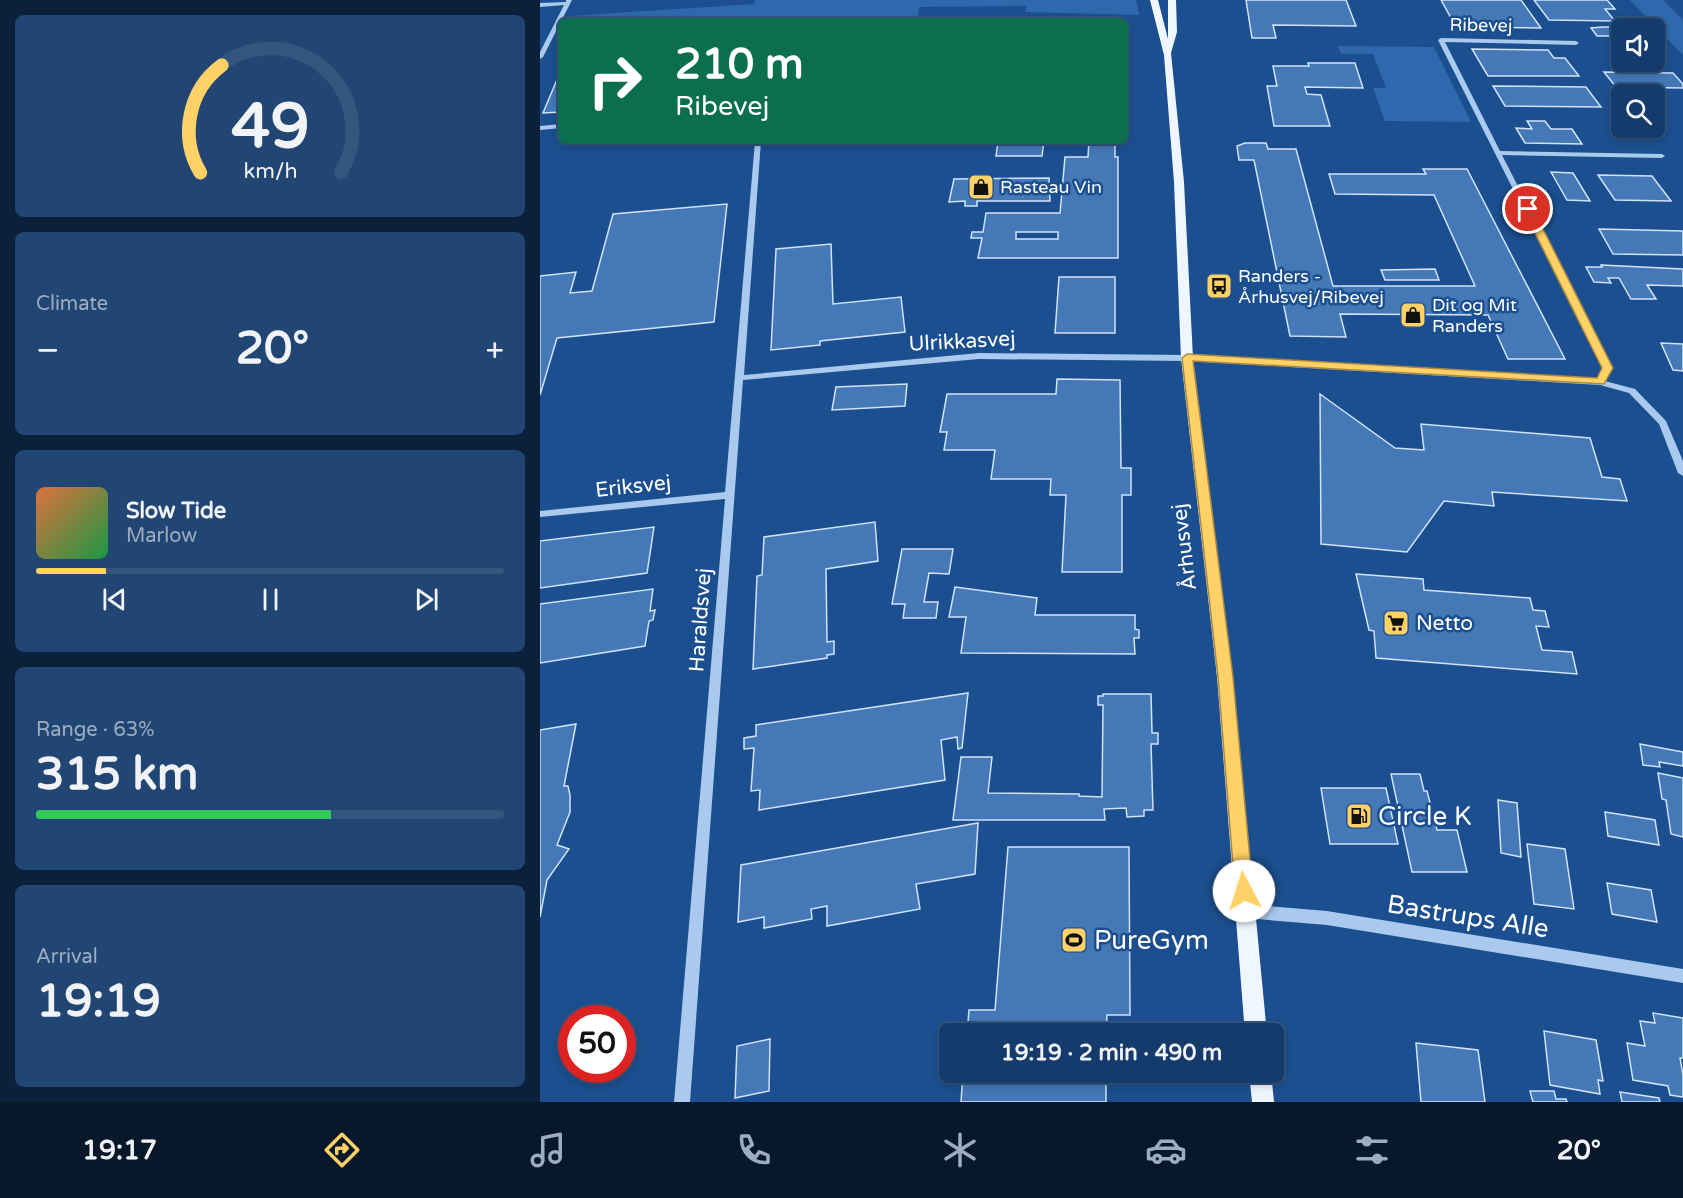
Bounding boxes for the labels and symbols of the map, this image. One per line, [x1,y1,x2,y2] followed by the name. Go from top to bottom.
[1449,13,1513,37] street label: Ribevej
[966,172,996,202] shop icon: Rasteau Vin
[1000,176,1102,198] place label: Rasteau Vin
[1502,183,1553,234] pin
[1238,265,1384,308] place label: Randers - Århusvej/Ribevej
[1204,271,1234,301] bus stop icon: Randers - Århusvej/Ribevej
[1432,294,1517,337] place label: Dit og Mit Randers
[1398,300,1428,330] shop icon: Dit og Mit Randers
[908,326,1016,357] street label: Ulrikkasvej
[594,470,672,503] street label: Eriksvej
[1167,502,1202,592] street label: Århusvej
[684,567,717,673] street label: Haraldsvej
[1381,608,1411,638] supermarket icon: Netto
[1416,611,1473,636] place label: Netto
[1344,801,1374,831] fuel station icon: Circle K
[1378,801,1471,832] place label: Circle K
[1212,859,1276,923] position arrow
[1385,888,1551,945] street label: Bastrups Alle
[1059,925,1089,955] sports icon: PureGym
[1094,925,1209,956] place label: PureGym
[558,1005,636,1083] speed limit sign: 50

